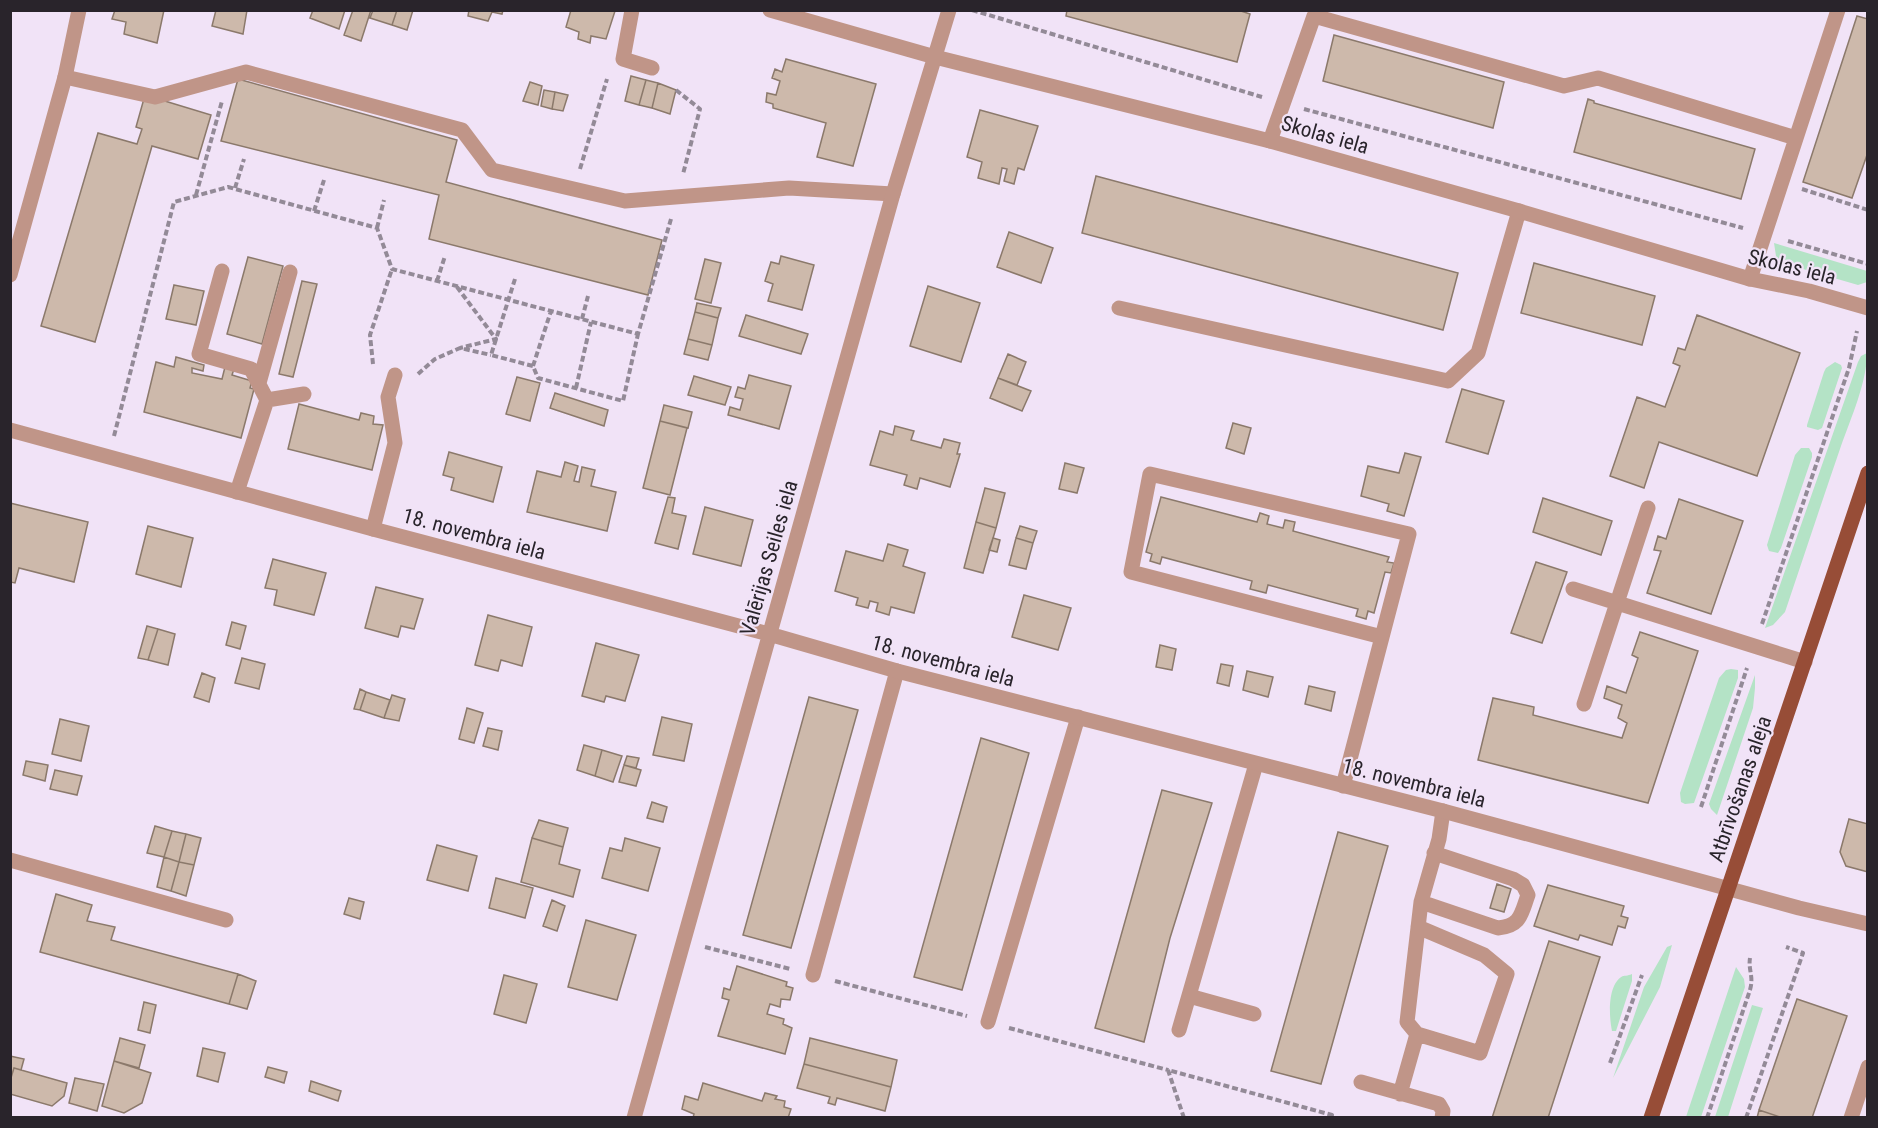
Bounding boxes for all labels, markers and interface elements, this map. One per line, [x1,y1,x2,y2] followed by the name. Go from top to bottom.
[1279,111,1371,159] street label: Skolas iela
[1746,245,1838,289] street label: Skolas iela
[735,478,803,638] street label: Valērijas Seiles iela
[400,503,548,565] street label: 18. novembra iela
[869,630,1017,692] street label: 18. novembra iela
[1704,713,1776,865] street label: Atbrīvošanas aleja
[1340,754,1488,812] street label: 18. novembra iela

